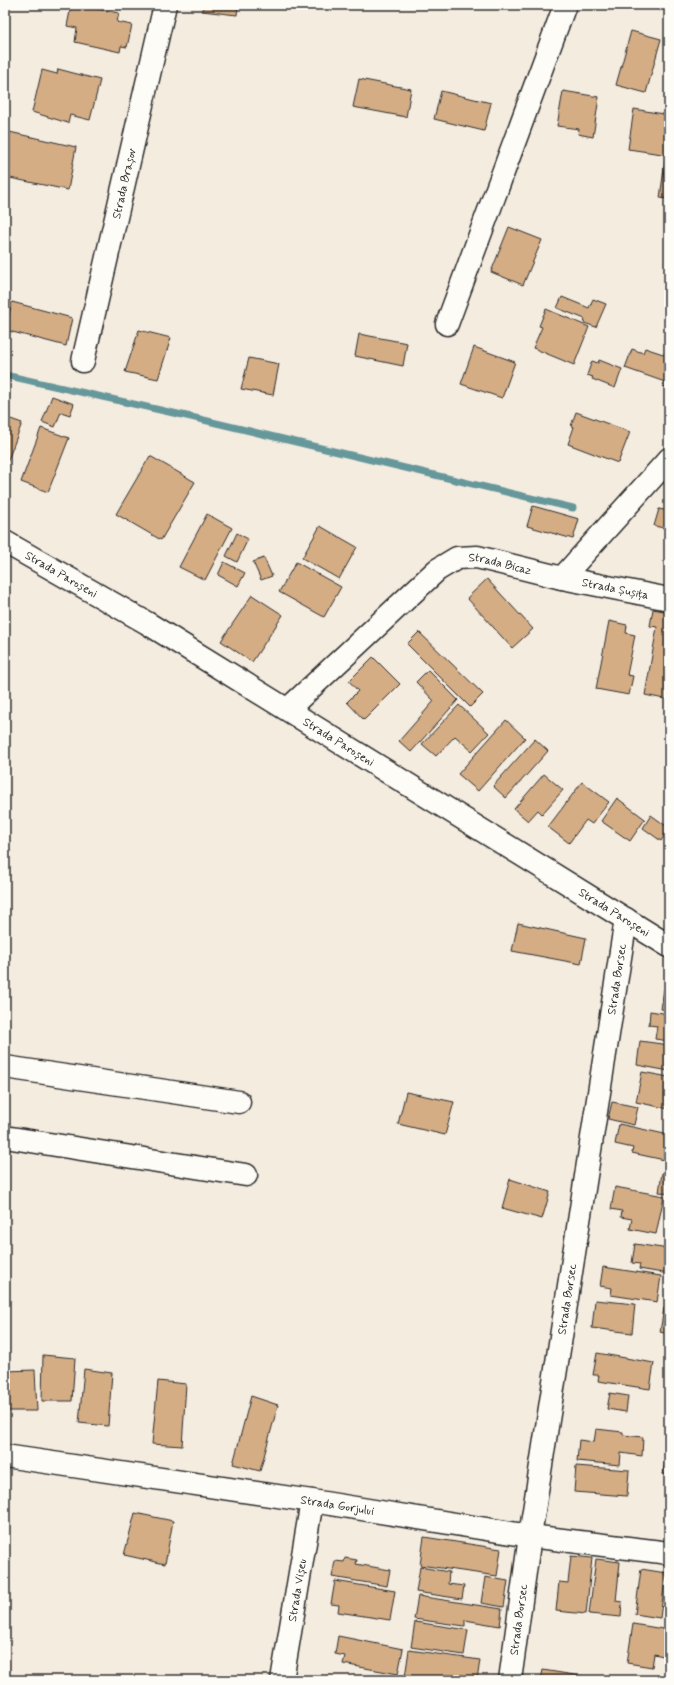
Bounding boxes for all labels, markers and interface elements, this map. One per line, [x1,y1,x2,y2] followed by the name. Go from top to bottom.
[109,146,141,221] street label: Strada Brașov
[22,548,100,602] street label: Strada Paroșeni
[468,550,533,579] street label: Strada Bicaz
[580,575,650,604] street label: Strada Șușița
[299,714,377,771] street label: Strada Paroșeni
[575,885,653,941] street label: Strada Paroșeni
[604,942,631,1016] street label: Strada Borsec
[554,1262,581,1336] street label: Strada Borsec
[299,1492,375,1520] street label: Strada Gorjului
[285,1558,311,1623] street label: Strada Vișeu
[507,1583,532,1656] street label: Strada Borsec

